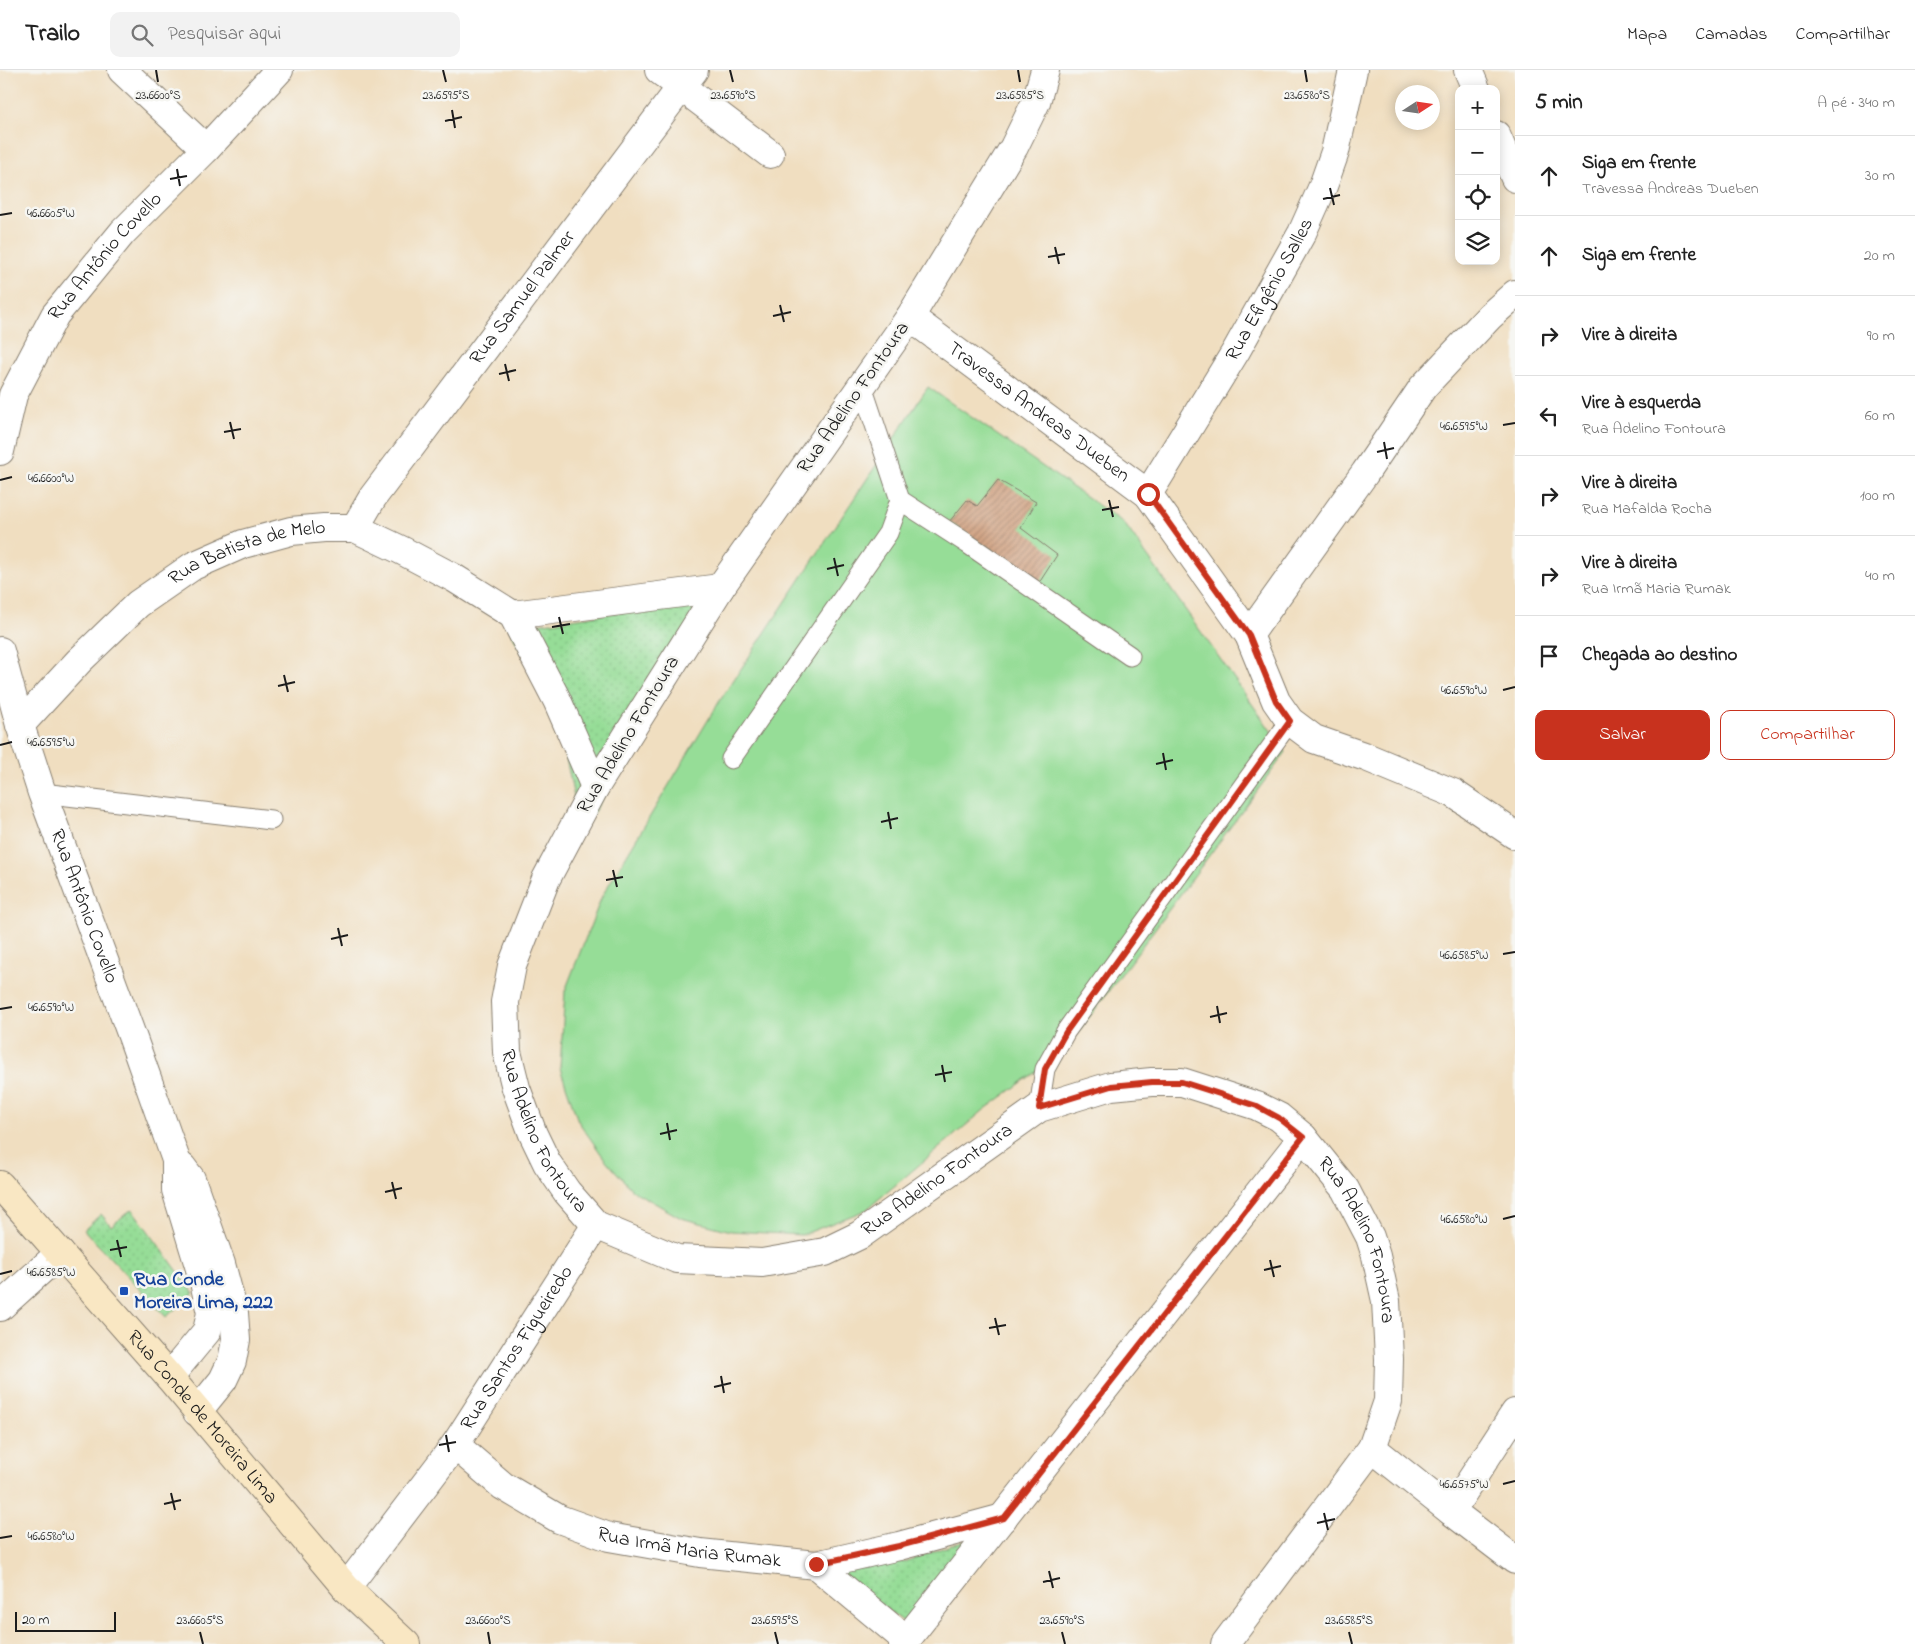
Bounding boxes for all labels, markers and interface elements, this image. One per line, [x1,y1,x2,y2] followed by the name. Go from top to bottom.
[110,12,460,57] search box
[25,17,80,52] text: Trailo
[128,21,156,49] icon: search
[168,21,281,48] text: Pesquisar aqui
[1627,22,1667,48] text: Mapa
[1695,22,1768,48] text: Camadas
[1796,22,1890,48] text: Compartilhar
[1395,85,1440,130] north arrow
[1455,85,1500,265] map controls
[1455,85,1500,130] button: +
[135,87,181,105] text: 23.6600°S
[423,87,470,105] text: 23.6595°S
[710,87,756,105] text: 23.6590°S
[996,87,1044,105] text: 23.6585°S
[1284,87,1330,105] text: 23.6580°S
[1535,88,1583,118] text: 5 min
[1817,91,1895,115] text: A pé · 340 m
[1455,130,1500,175] button: −
[1582,150,1696,177] text: Siga em frente
[1535,162,1563,190] icon: ahead
[1865,164,1895,188] text: 30 m
[1455,175,1500,220] button: locate
[1582,177,1759,201] text: Travessa Andreas Dueben
[41,186,169,327] street label: Rua Antônio Covello
[27,205,75,223] text: 46.6605°W
[1219,214,1321,367] street label: Rua Efigênio Salles
[1455,220,1500,265] button: layers
[463,224,583,371] street label: Rua Samuel Palmer
[1535,242,1563,270] icon: ahead
[1582,242,1696,269] text: Siga em frente
[1864,244,1895,268] text: 20 m
[791,316,917,480] street label: Rua Adelino Fontoura
[1535,322,1563,350] icon: right
[1582,322,1677,349] text: Vire à direita
[1867,324,1895,348] text: 90 m
[941,335,1136,490] street label: Travessa Andreas Dueben
[1582,390,1701,417] text: Vire à esquerda
[1535,402,1563,430] icon: left
[1865,404,1895,428] text: 60 m
[1582,417,1726,441] text: Rua Adelino Fontoura
[1440,418,1488,436] text: 46.6595°W
[28,470,74,488] text: 46.6600°W
[1582,470,1677,497] text: Vire à direita
[1535,482,1563,510] icon: right
[1137,483,1160,506] route start
[1860,484,1895,508] text: 100 m
[1582,497,1712,521] text: Rua Mafalda Rocha
[163,513,327,593] street label: Rua Batista de Melo
[1582,550,1677,577] text: Vire à direita
[1535,562,1563,590] icon: right
[1865,564,1895,588] text: 40 m
[1582,577,1731,601] text: Rua Irmã Maria Rumak
[1535,642,1563,670] icon: arrive
[1582,642,1737,669] text: Chegada ao destino
[570,650,688,820] street label: Rua Adelino Fontoura
[1441,682,1487,700] text: 46.6590°W
[1535,710,1710,760] button: Salvar
[1720,710,1895,760] button: Compartilhar
[27,734,75,752] text: 46.6595°W
[42,825,126,988] street label: Rua Antônio Covello
[1440,947,1488,965] text: 46.6585°W
[28,999,74,1017] text: 46.6590°W
[492,1047,594,1220] street label: Rua Adelino Fontoura
[855,1116,1019,1244] street label: Rua Adelino Fontoura
[1310,1151,1402,1324] street label: Rua Adelino Fontoura
[1440,1211,1488,1229] text: 46.6580°W
[454,1260,581,1436] street label: Rua Santos Figueiredo
[27,1264,75,1282] text: 46.6585°W
[134,1266,273,1318] place label: Rua Conde Moreira Lima, 222
[118,1285,130,1297] marker: Rua Conde Moreira Lima, 222
[120,1324,285,1511] street label: Rua Conde de Moreira Lima
[1439,1476,1489,1494] text: 46.6575°W
[593,1519,783,1576] street label: Rua Irmã Maria Rumak
[27,1528,75,1546] text: 46.6580°W
[805,1553,828,1576] route end
[15,1609,116,1632] scale bar
[22,1610,49,1631] text: 20 m
[177,1612,224,1630] text: 23.6605°S
[465,1612,511,1630] text: 23.6600°S
[752,1612,799,1630] text: 23.6595°S
[1039,1612,1085,1630] text: 23.6590°S
[1325,1612,1373,1630] text: 23.6585°S

